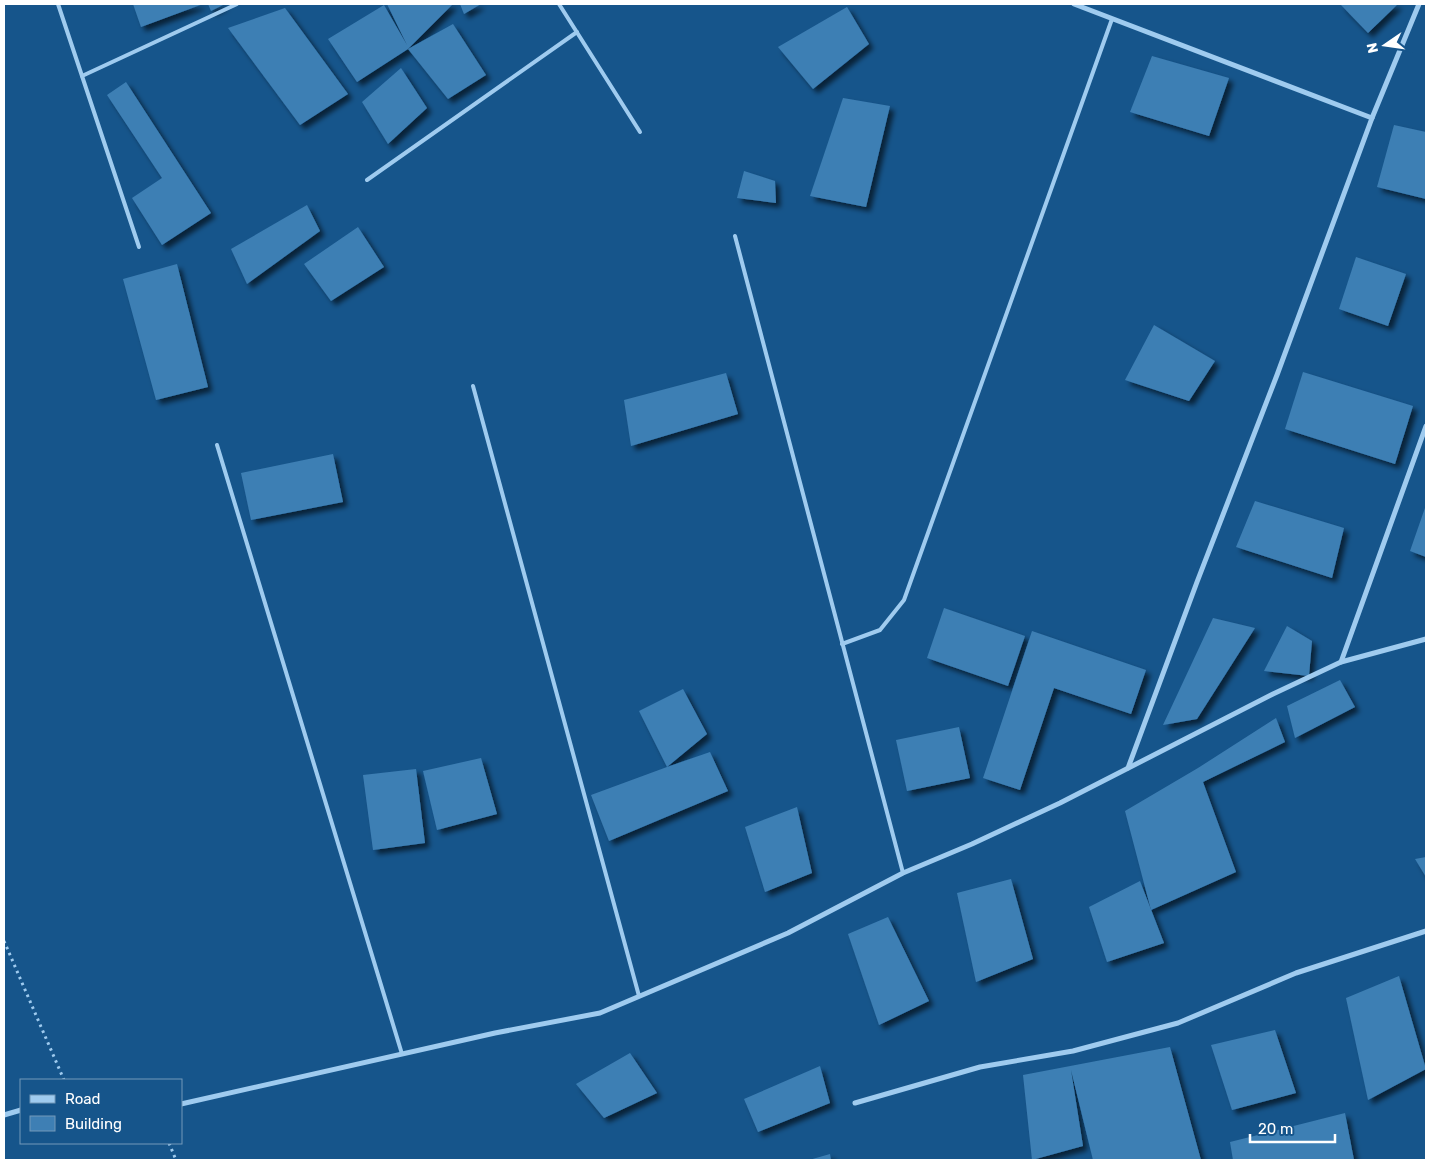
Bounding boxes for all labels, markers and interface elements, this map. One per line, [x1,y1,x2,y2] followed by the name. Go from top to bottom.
[1360,20,1410,70] north arrow
[1363,41,1382,55] text: N
[20,1079,182,1144] legend
[65,1090,101,1108] text: Road
[1250,1112,1335,1144] scale bar
[65,1115,122,1133] text: Building
[1258,1120,1293,1138] text: 20 m

